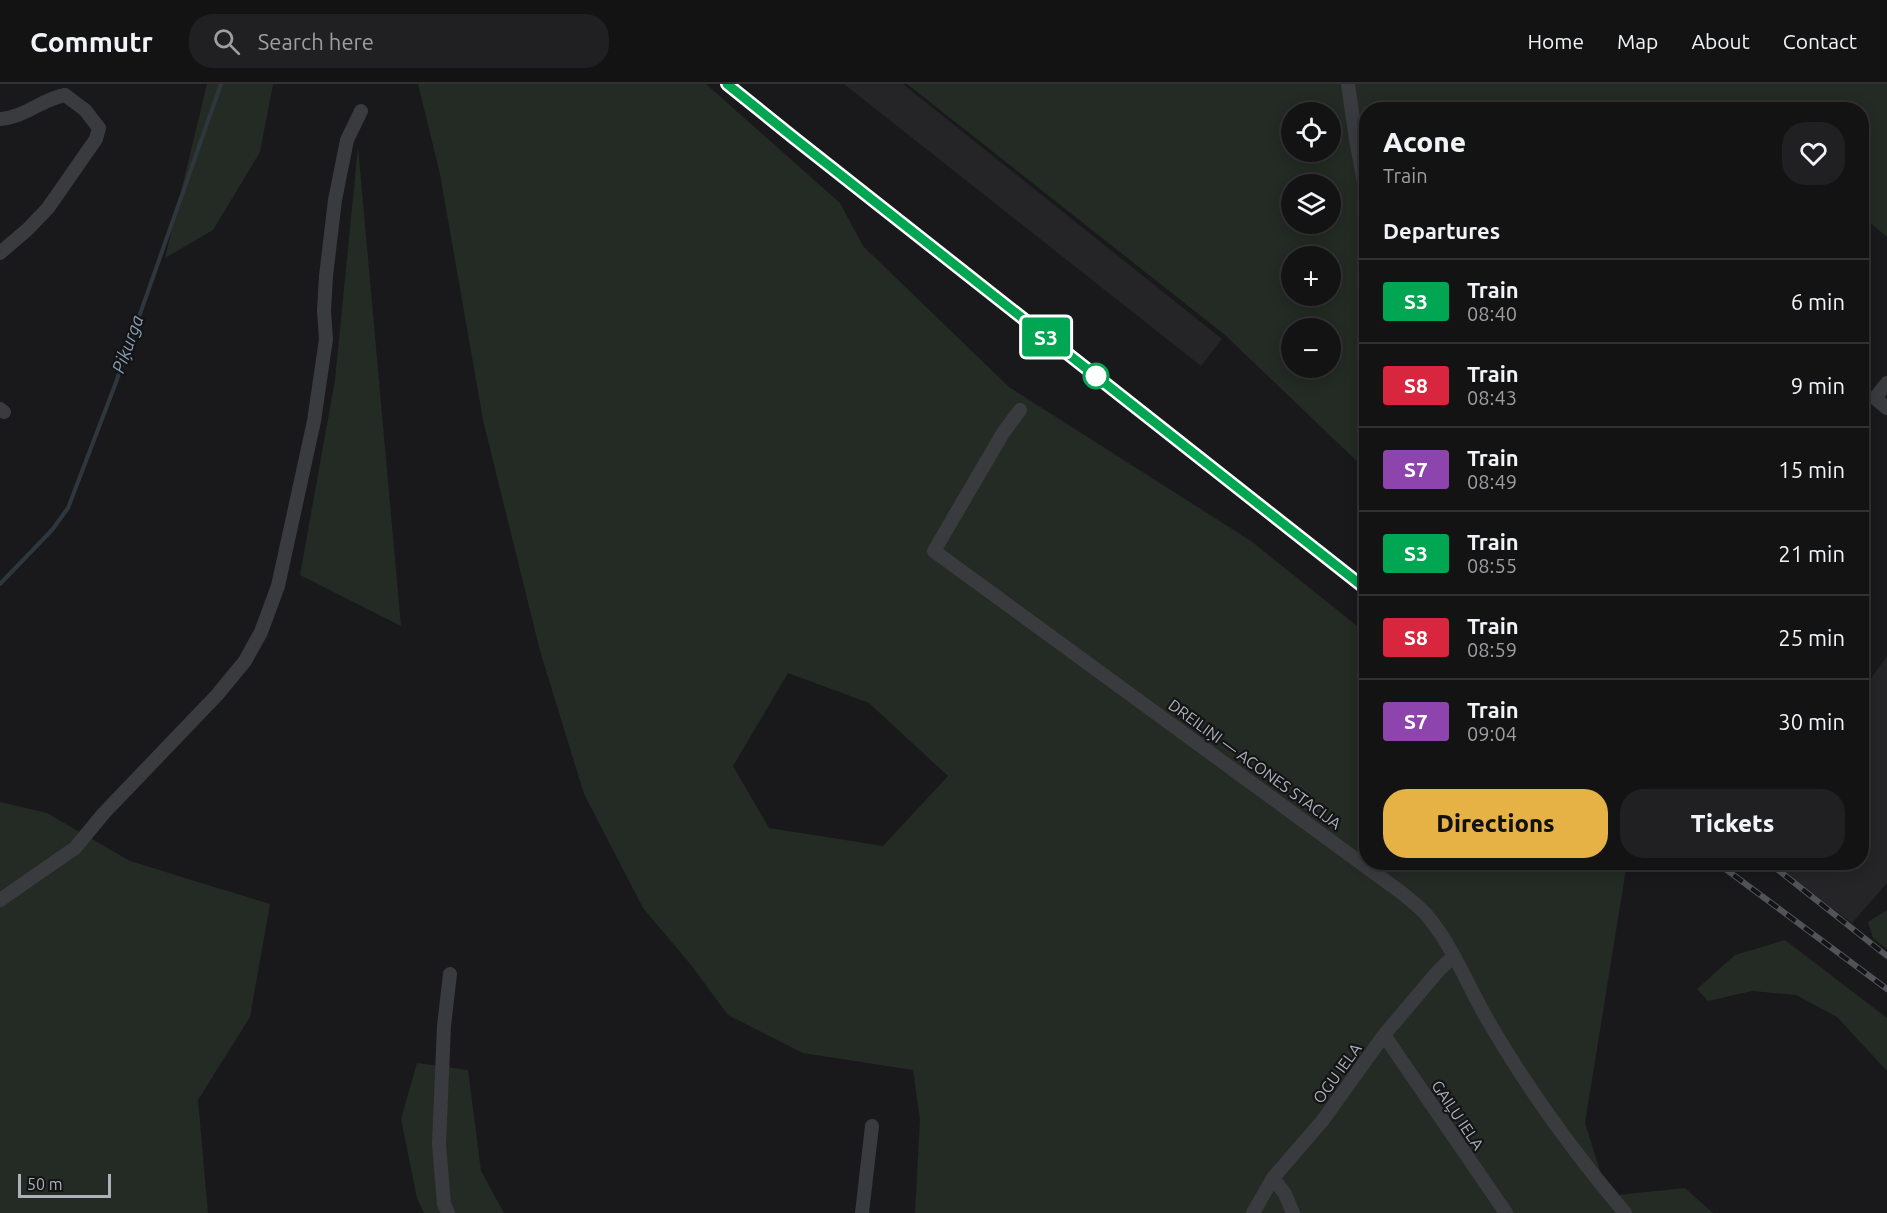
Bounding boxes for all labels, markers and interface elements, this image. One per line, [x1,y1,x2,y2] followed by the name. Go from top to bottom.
[189,14,609,68] search box
[210,25,243,58] icon: search
[30,26,153,57] text: Commutr
[258,29,374,54] text: Search here
[1527,29,1584,53] text: Home
[1617,29,1658,53] text: Map
[1691,29,1750,53] text: About
[1783,29,1857,53] text: Contact
[1281,102,1341,378] map controls
[1281,102,1341,162] button: locate
[1782,122,1845,185] button: heart
[1383,126,1466,157] text: Acone
[1383,164,1428,187] text: Train
[1281,174,1341,234] button: layers
[1383,218,1500,243] text: Departures
[1281,246,1341,306] button: +
[1467,277,1519,302] text: Train
[1404,289,1428,313] text: S3
[1791,289,1845,314] text: 6 min
[1467,302,1517,325] text: 08:40
[107,312,147,376] water label: Piķurga
[1019,318,1073,356] line badge: S3
[1281,318,1341,378] button: −
[1034,325,1058,349] text: S3
[1467,361,1519,386] text: Train
[1083,363,1109,389] unlabelled marker
[1404,373,1428,397] text: S8
[1791,373,1845,398] text: 9 min
[1467,386,1517,409] text: 08:43
[1467,445,1519,470] text: Train
[1404,457,1428,481] text: S7
[1778,457,1845,482] text: 15 min
[1467,470,1517,493] text: 08:49
[1467,529,1519,554] text: Train
[1404,541,1428,565] text: S3
[1778,541,1845,566] text: 21 min
[1467,554,1517,577] text: 08:55
[1467,613,1519,638] text: Train
[1404,625,1428,649] text: S8
[1778,625,1845,650] text: 25 min
[1467,638,1517,661] text: 08:59
[1165,695,1345,833] street label: DREILIŅI — ACONES STACIJA
[1467,697,1519,722] text: Train
[1404,709,1428,733] text: S7
[1778,709,1845,734] text: 30 min
[1467,722,1517,745] text: 09:04
[1383,789,1608,858] button: Directions
[1620,789,1845,858] button: Tickets
[1309,1039,1365,1106] street label: OGU IELA
[1428,1077,1488,1154] street label: GAIĻU IELA
[18,1171,111,1198] scale bar
[27,1175,63,1193] text: 50 m

